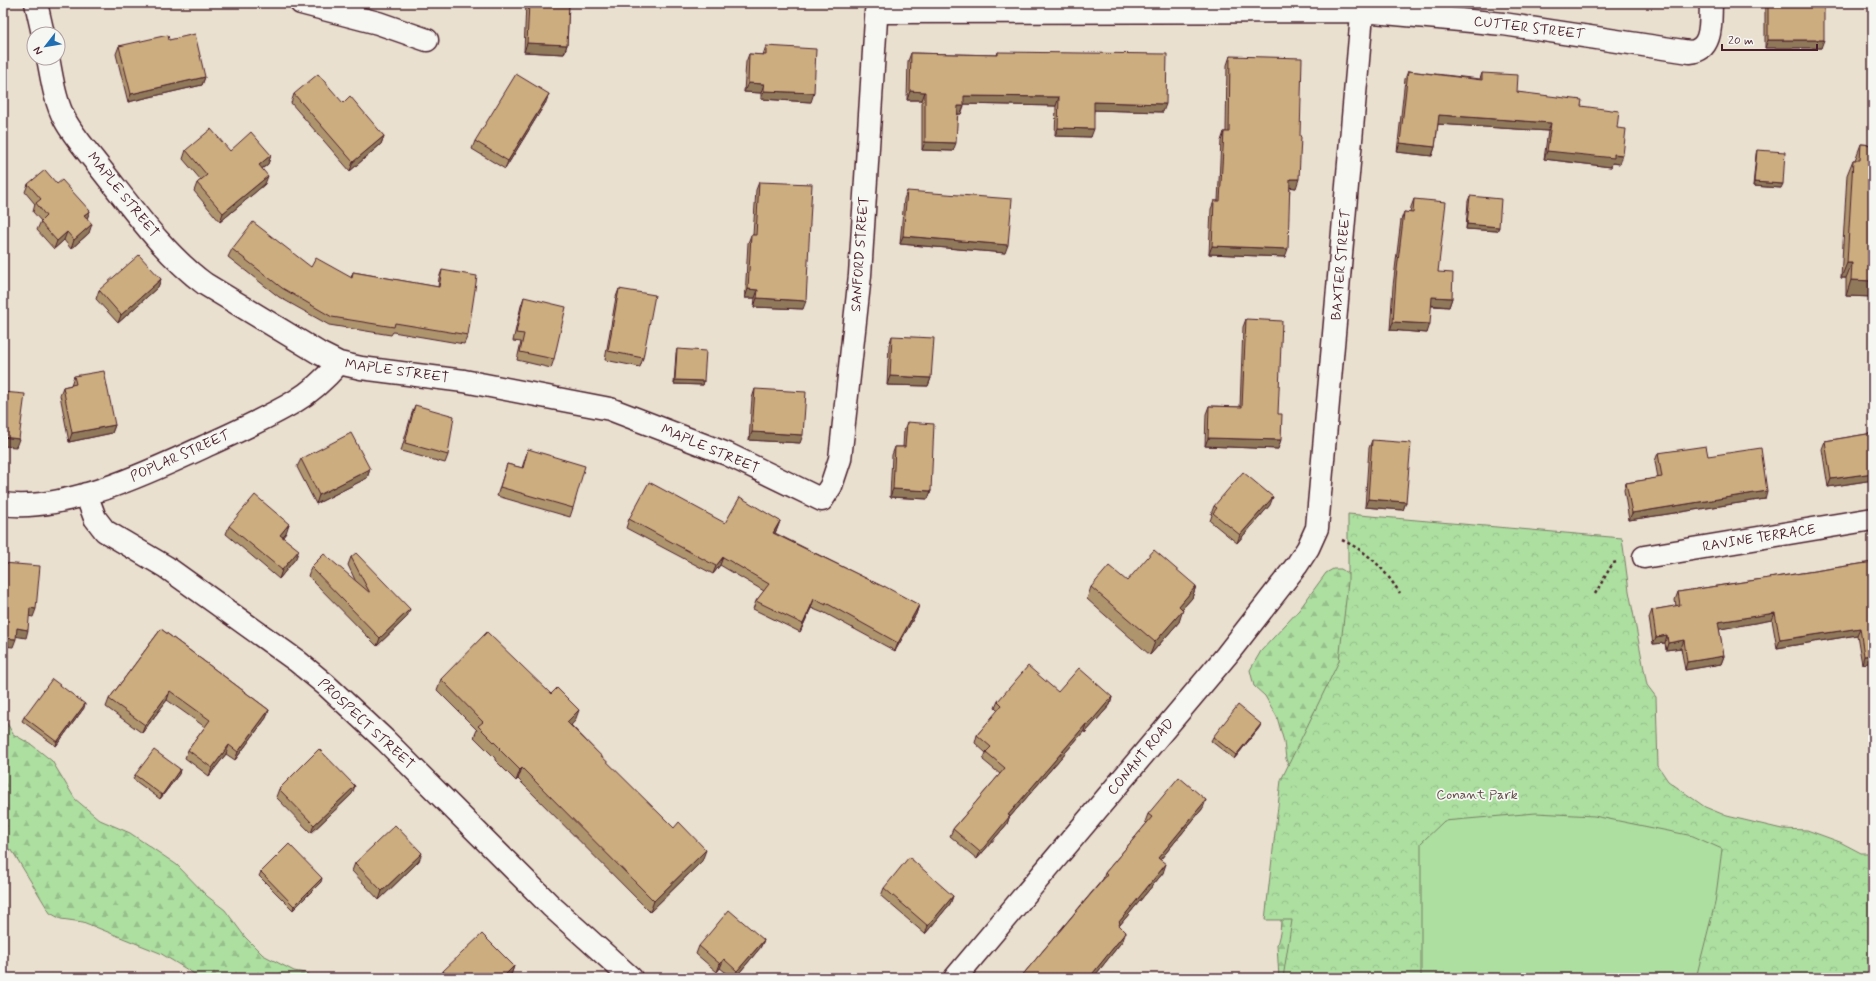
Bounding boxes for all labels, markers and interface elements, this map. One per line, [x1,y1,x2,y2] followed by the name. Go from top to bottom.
[1473,12,1586,44] street label: CUTTER STREET
[26,26,66,66] north arrow
[1722,26,1817,52] scale bar
[1728,33,1754,49] text: 20 m
[30,44,46,57] text: N
[83,149,163,241] street label: MAPLE STREET
[847,196,873,312] street label: SANFORD STREET
[1327,208,1355,321] street label: BAXTER STREET
[344,355,450,387] street label: MAPLE STREET
[658,420,762,478] street label: MAPLE STREET
[127,426,233,486] street label: POPLAR STREET
[1701,520,1817,556] street label: RAVINE TERRACE
[314,675,418,773] street label: PROSPECT STREET
[1104,715,1178,799] street label: CONANT ROAD
[1436,786,1518,804] park label: Conant Park

